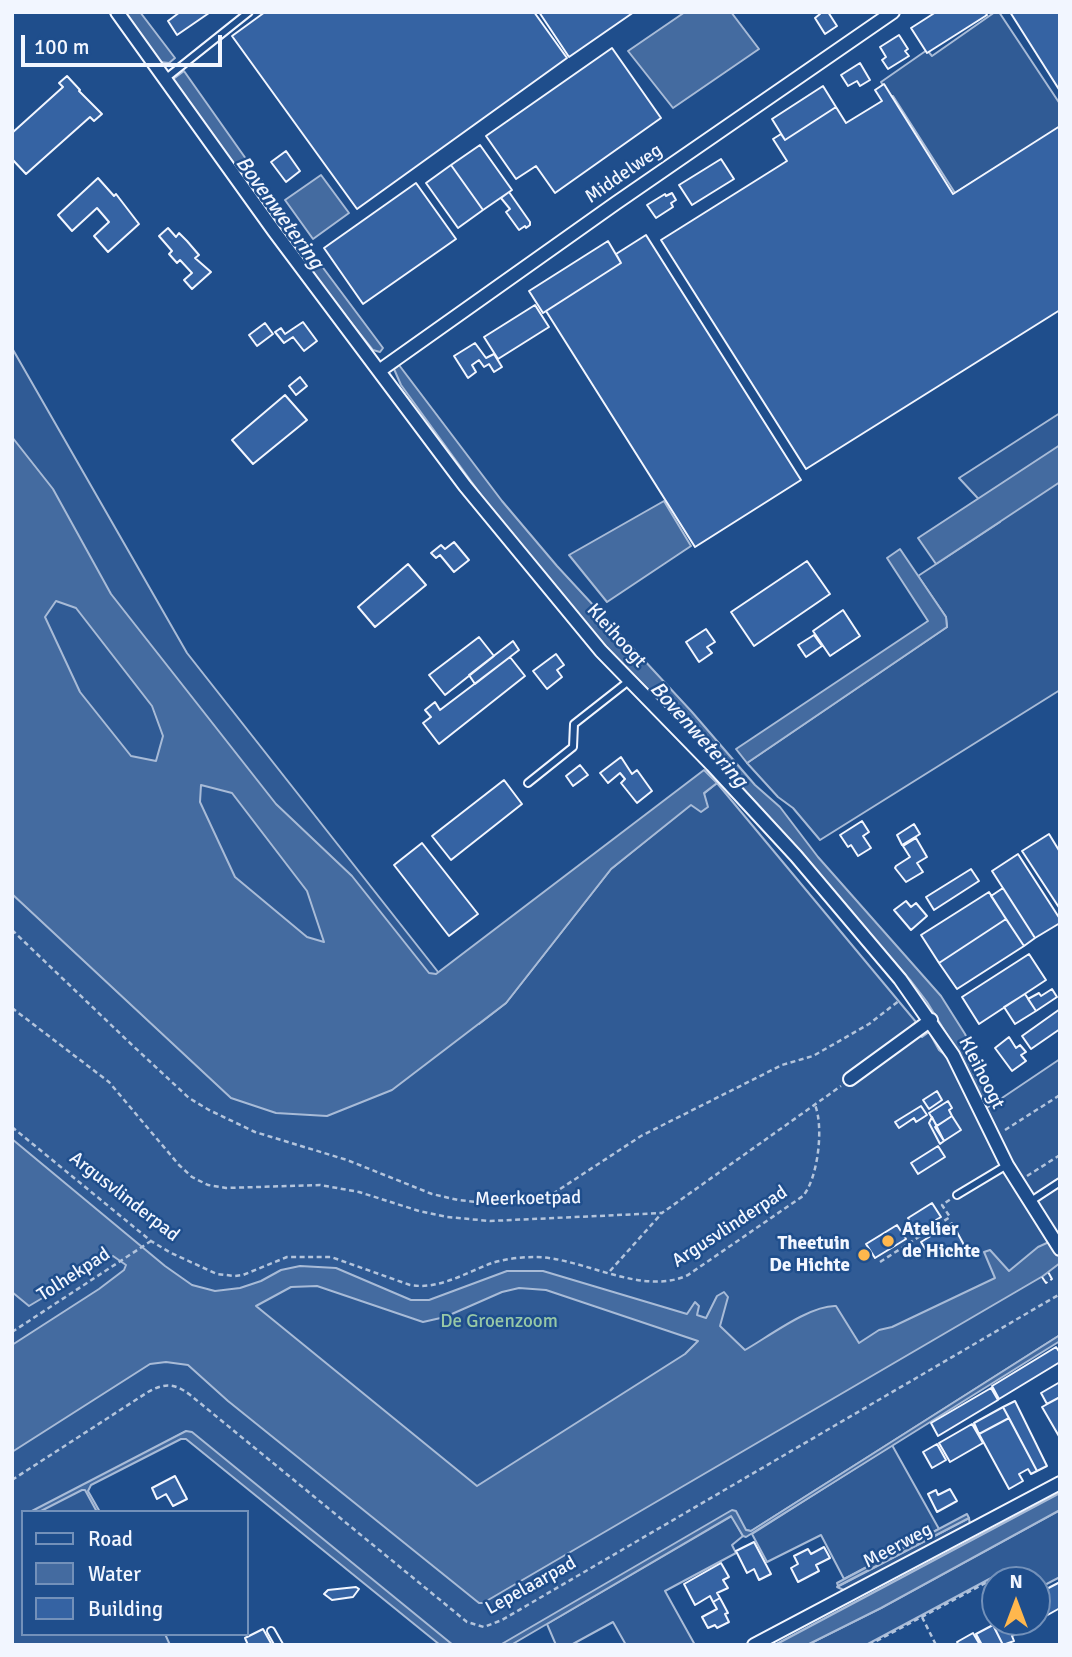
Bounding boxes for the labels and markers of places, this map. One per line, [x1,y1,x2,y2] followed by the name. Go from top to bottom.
[902,1219,980,1263] place label: Atelier de Hichte
[769,1233,850,1277] place label: Theetuin De Hichte
[880,1233,896,1249] marker: Atelier de Hichte
[856,1247,872,1263] marker: Theetuin De Hichte

